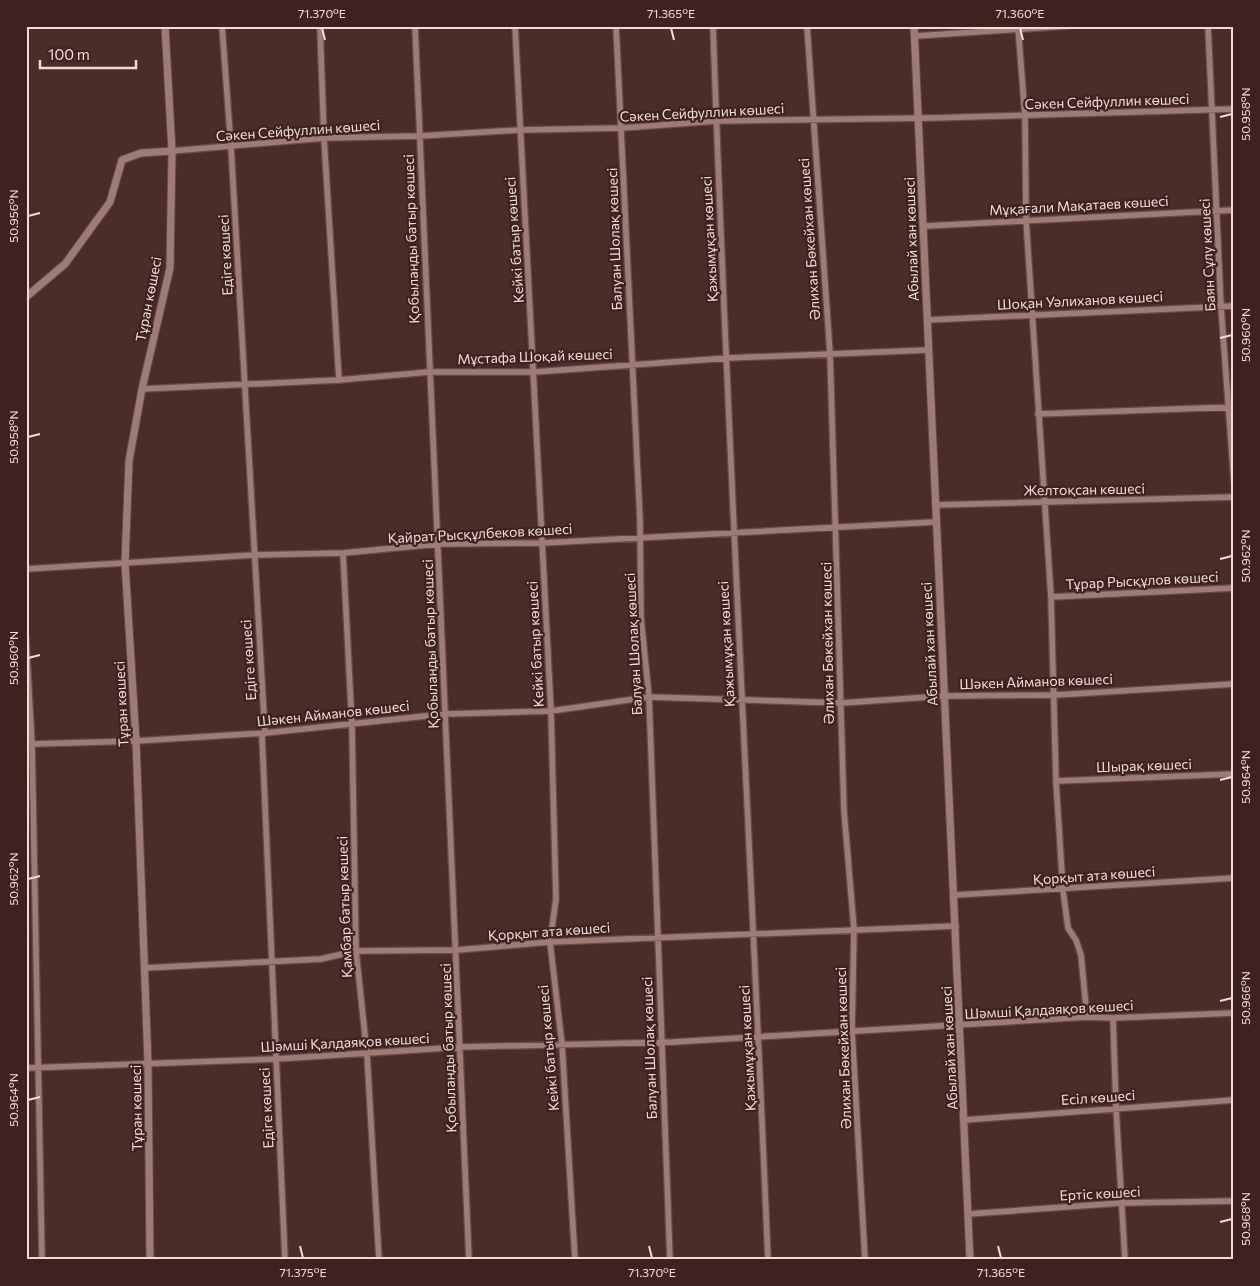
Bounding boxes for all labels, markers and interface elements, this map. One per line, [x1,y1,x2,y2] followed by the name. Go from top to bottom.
[298,6,346,20] text: 71.370°E
[647,6,695,20] text: 71.365°E
[995,6,1045,20] text: 71.360°E
[40,38,136,70] scale bar
[48,45,90,63] text: 100 m
[1238,87,1252,141] text: 50.958°N
[1024,90,1190,112] street label: Сәкен Сейфуллин көшесі
[619,99,785,125] street label: Сәкен Сейфуллин көшесі
[215,116,381,144] street label: Сәкен Сейфуллин көшесі
[400,154,422,324] street label: Қобыланды батыр көшесі
[795,157,823,321] street label: Әлихан Бөкейхан көшесі
[603,167,625,311] street label: Балуан Шолақ көшесі
[697,175,721,303] street label: Қажымұқан көшесі
[501,176,527,304] street label: Кейкі батыр көшесі
[900,177,922,301] street label: Абылай хан көшесі
[6,189,20,243] text: 50.956°N
[989,192,1169,218] street label: Мұқағали Мақатаев көшесі
[1196,198,1218,312] street label: Баян Сұлу көшесі
[214,214,236,296] street label: Едіге көшесі
[131,255,165,343] street label: Тұран көшесі
[996,287,1164,313] street label: Шоқан Уәлиханов көшесі
[1238,308,1252,362] text: 50.960°N
[457,345,613,367] street label: Мұстафа Шоқай көшесі
[6,410,20,464] text: 50.958°N
[1023,479,1145,499] street label: Желтоқсан көшесі
[387,520,573,546] street label: Қайрат Рысқұлбеков көшесі
[1238,529,1252,583] text: 50.962°N
[419,559,441,729] street label: Қобыланды батыр көшесі
[817,562,837,724] street label: Әлихан Бөкейхан көшесі
[1065,567,1219,593] street label: Тұрар Рысқұлов көшесі
[621,572,645,716] street label: Балуан Шолақ көшесі
[523,580,547,708] street label: Кейкі батыр көшесі
[714,580,738,708] street label: Қажымұқан көшесі
[917,581,941,707] street label: Абылай хан көшесі
[237,619,259,701] street label: Едіге көшесі
[6,631,20,685] text: 50.960°N
[110,660,132,748] street label: Тұран көшесі
[959,670,1113,692] street label: Шәкен Айманов көшесі
[256,697,410,729] street label: Шәкен Айманов көшесі
[1238,750,1252,804] text: 50.964°N
[1096,755,1192,775] street label: Шырақ көшесі
[333,836,355,978] street label: Қамбар батыр көшесі
[6,852,20,906] text: 50.962°N
[1032,862,1156,888] street label: Қорқыт ата көшесі
[487,918,611,944] street label: Қорқыт ата көшесі
[437,963,459,1133] street label: Қобыланды батыр көшесі
[832,967,854,1129] street label: Әлихан Бөкейхан көшесі
[1238,971,1252,1025] text: 50.966°N
[638,976,660,1120] street label: Балуан Шолақ көшесі
[534,984,562,1112] street label: Кейкі батыр көшесі
[735,984,759,1112] street label: Қажымұқан көшесі
[937,985,961,1111] street label: Абылай хан көшесі
[964,996,1134,1022] street label: Шәмші Қалдаяқов көшесі
[260,1029,430,1055] street label: Шәмші Қалдаяқов көшесі
[127,1065,145,1151] street label: Тұран көшесі
[255,1067,277,1149] street label: Едіге көшесі
[6,1073,20,1127] text: 50.964°N
[1060,1086,1136,1108] street label: Есіл көшесі
[1059,1182,1141,1204] street label: Ертіс көшесі
[1238,1192,1252,1246] text: 50.968°N
[279,1265,327,1279] text: 71.375°E
[628,1265,676,1279] text: 71.370°E
[977,1265,1025,1279] text: 71.365°E

